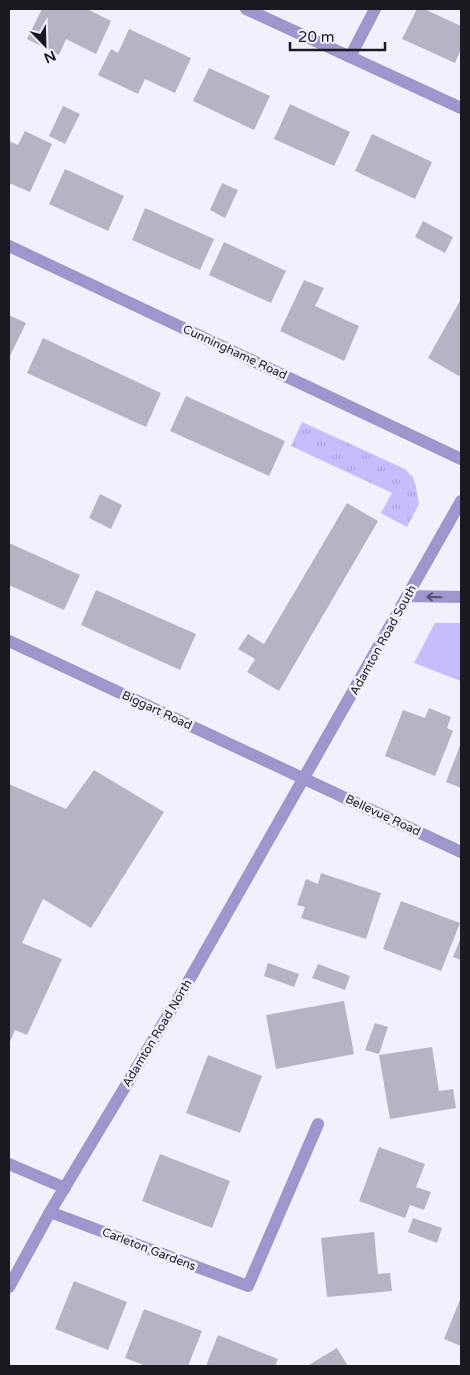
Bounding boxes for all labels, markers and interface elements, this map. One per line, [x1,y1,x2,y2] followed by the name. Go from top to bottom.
[20,20,70,70] north arrow
[290,20,385,52] scale bar
[298,28,335,46] text: 20 m
[41,46,58,67] text: N
[181,322,289,382] street label: Cunninghame Road
[347,583,419,697] street label: Adamton Road South
[426,592,442,601] one-way arrow
[120,688,194,732] street label: Biggart Road
[343,791,423,839] street label: Bellevue Road
[119,977,195,1089] street label: Adamton Road North
[100,1225,198,1273] street label: Carleton Gardens

